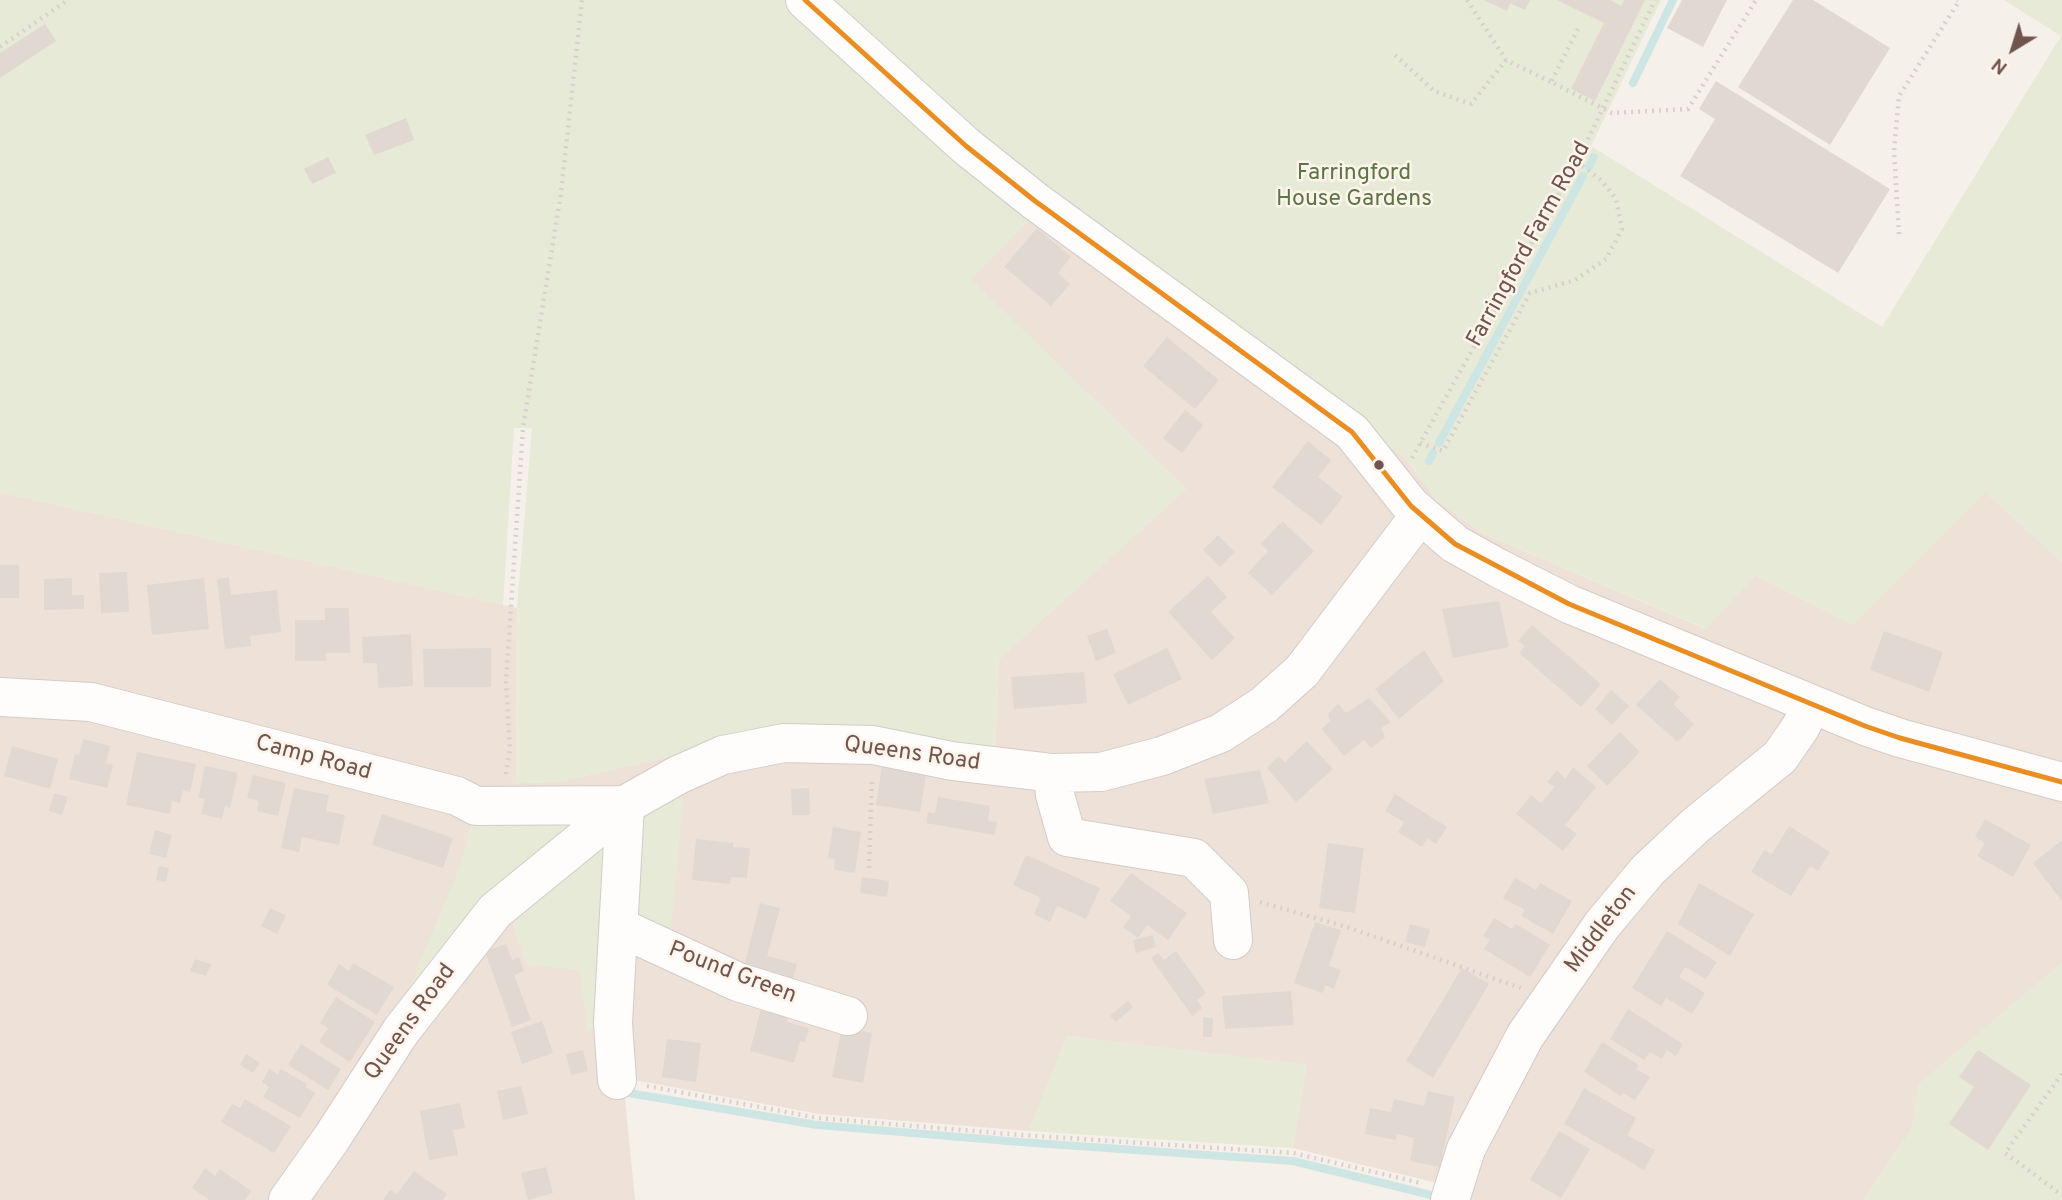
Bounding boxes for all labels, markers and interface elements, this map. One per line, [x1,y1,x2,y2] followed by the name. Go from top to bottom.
[1978,14,2048,84] north arrow
[1987,52,2013,79] text: N
[1462,138,1598,352] street label: Farringford Farm Road
[1276,160,1432,214] park label: Farringford House Gardens
[1372,458,1386,472] unlabelled marker
[252,730,374,788] street label: Camp Road
[842,732,982,778] street label: Queens Road
[1560,881,1644,979] street label: Middleton
[664,937,800,1011] street label: Pound Green
[359,959,463,1087] street label: Queens Road

